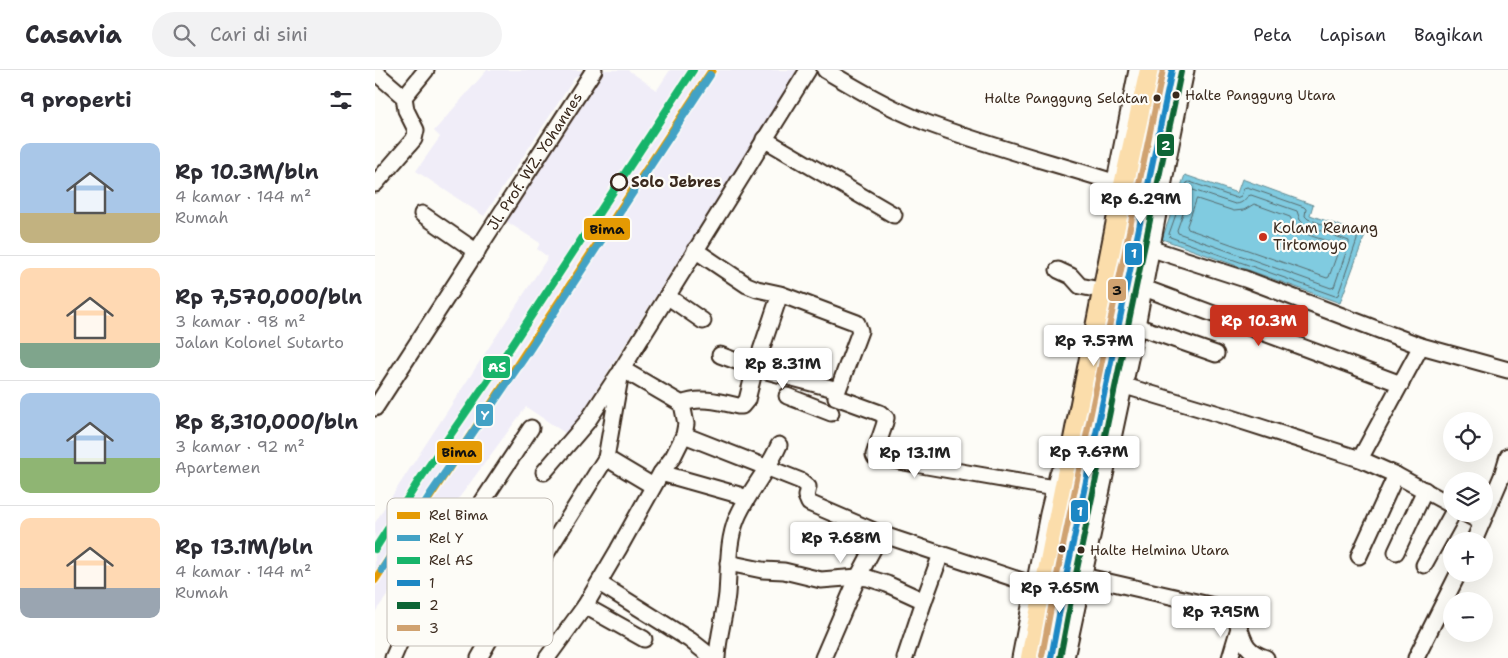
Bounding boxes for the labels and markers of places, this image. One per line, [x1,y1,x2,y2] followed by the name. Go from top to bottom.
[1185,86,1336,104] place label: Halte Panggung Utara
[984,89,1148,107] place label: Halte Panggung Selatan
[1171,90,1181,100] marker: Halte Panggung Utara
[1152,93,1162,103] marker: Halte Panggung Selatan
[631,172,721,192] place label: Solo Jebres
[610,173,628,191] marker: Solo Jebres
[1089,182,1193,225] pin: Rp 6.29M
[1273,218,1378,255] place label: Kolam Renang Tirtomoyo
[1257,231,1269,243] marker: Kolam Renang Tirtomoyo
[1207,304,1311,347] pin: Rp 10.3M
[1042,324,1146,367] pin: Rp 7.57M
[731,348,835,390] pin: Rp 8.31M
[863,436,967,479] pin: Rp 13.1M
[1037,436,1141,478] pin: Rp 7.67M
[789,522,893,564] pin: Rp 7.68M
[1090,541,1229,559] place label: Halte Helmina Utara
[1057,544,1067,554] unlabelled marker
[1076,545,1086,555] marker: Halte Helmina Utara
[1008,572,1112,614] pin: Rp 7.65M
[1169,596,1273,638] pin: Rp 7.95M

